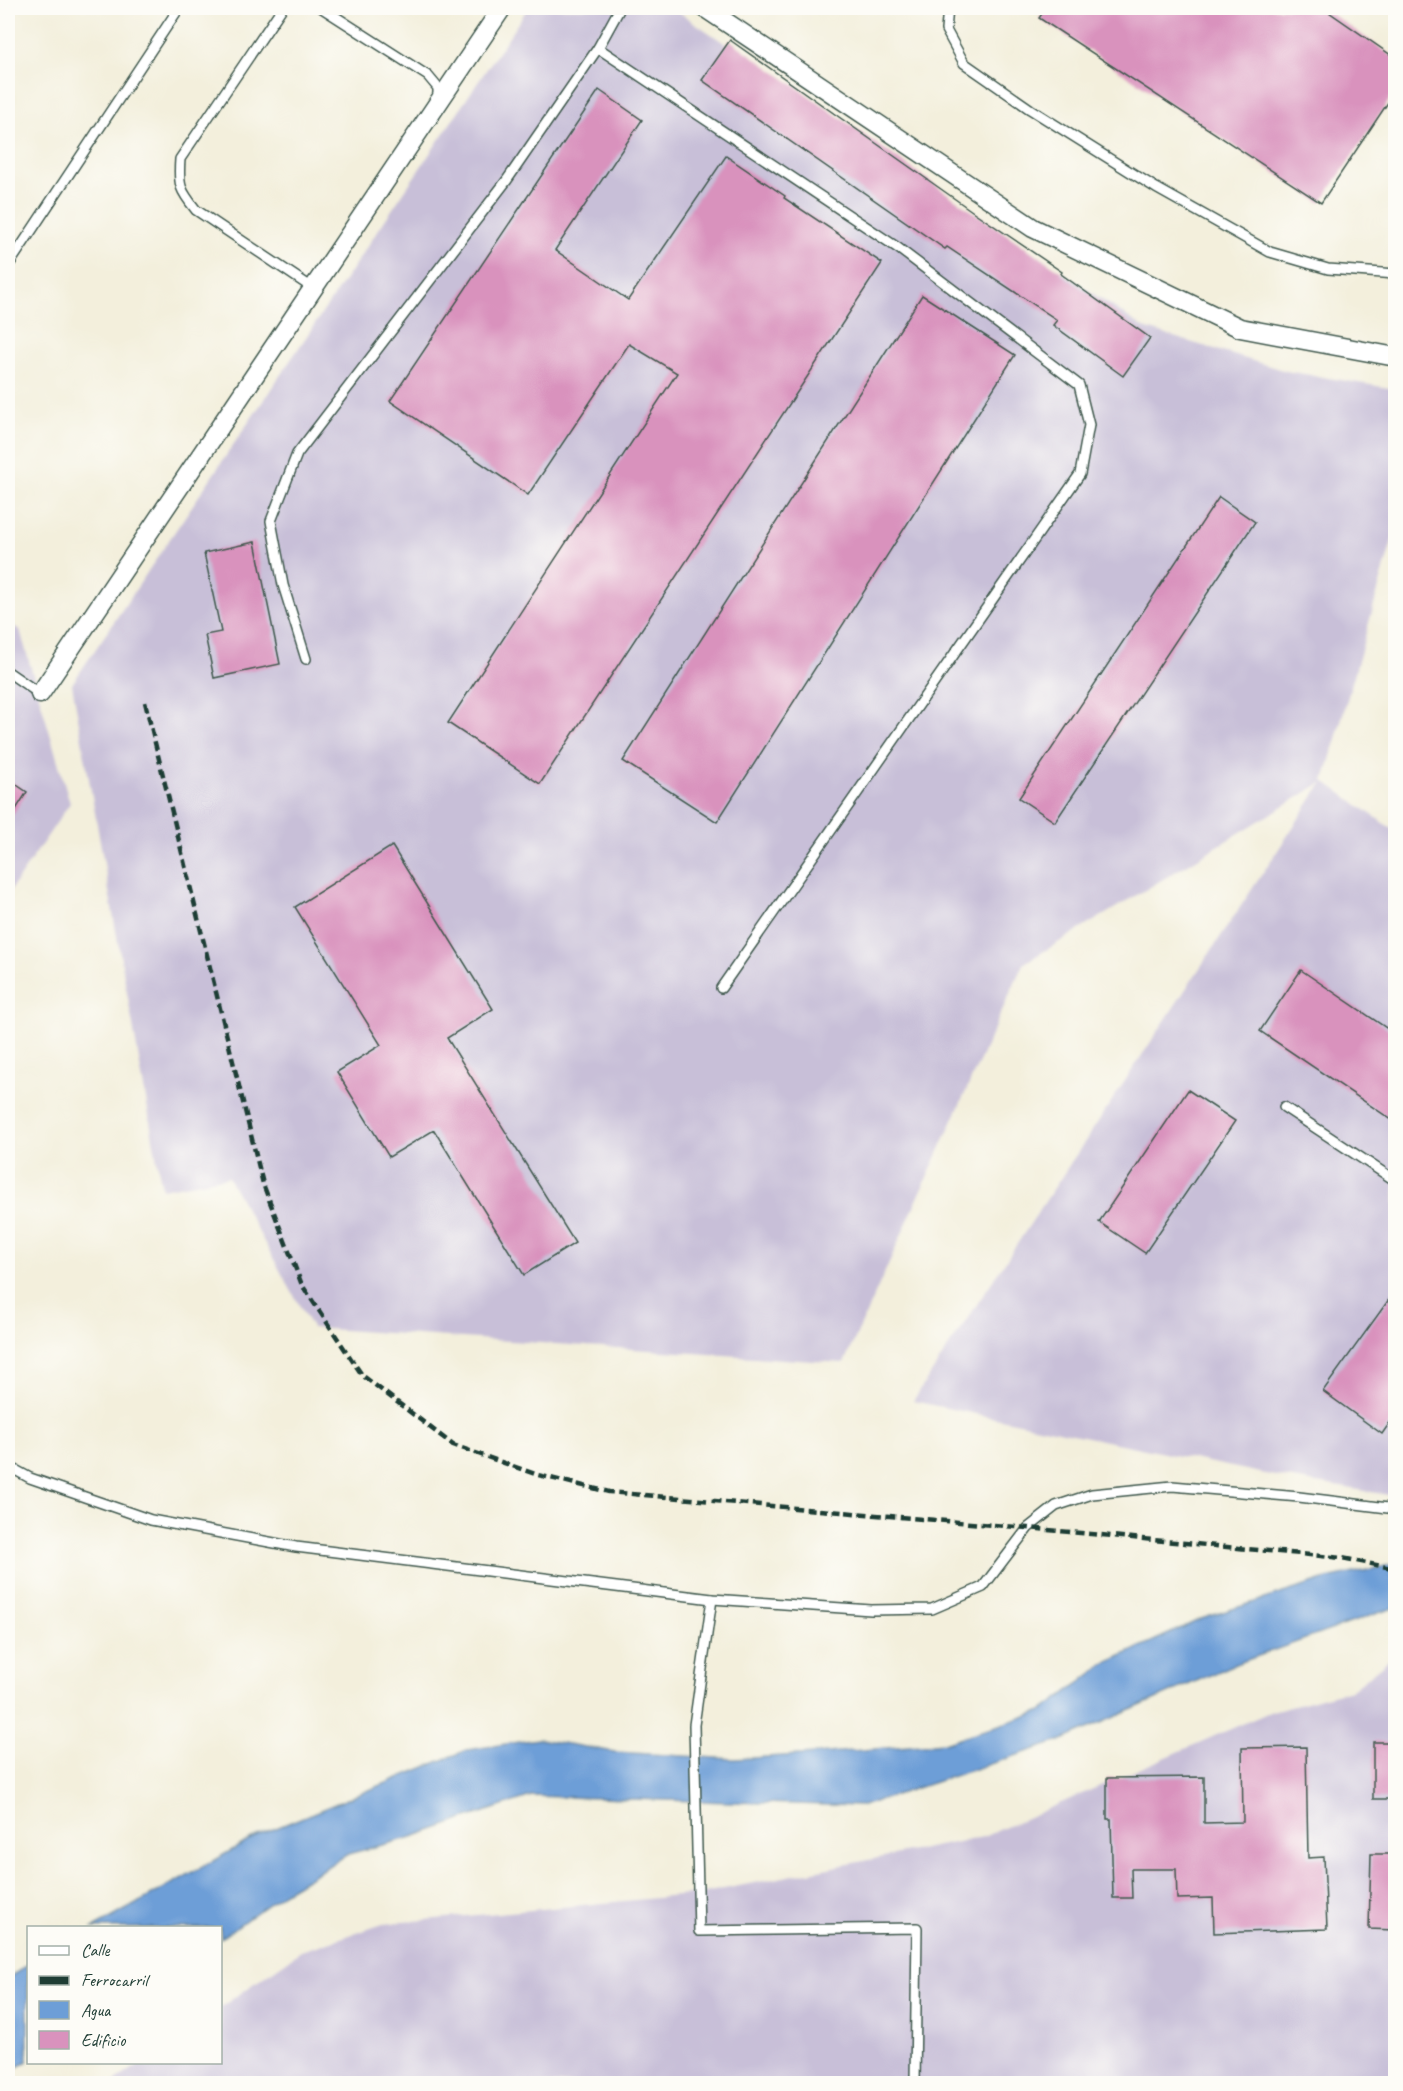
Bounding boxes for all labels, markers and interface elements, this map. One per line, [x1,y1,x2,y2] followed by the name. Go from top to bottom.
[27,1926,222,2064] legend
[81,1939,110,1961] text: Calle
[81,1969,150,1991] text: Ferrocarril
[81,1999,112,2021] text: Agua
[81,2029,127,2051] text: Edificio

